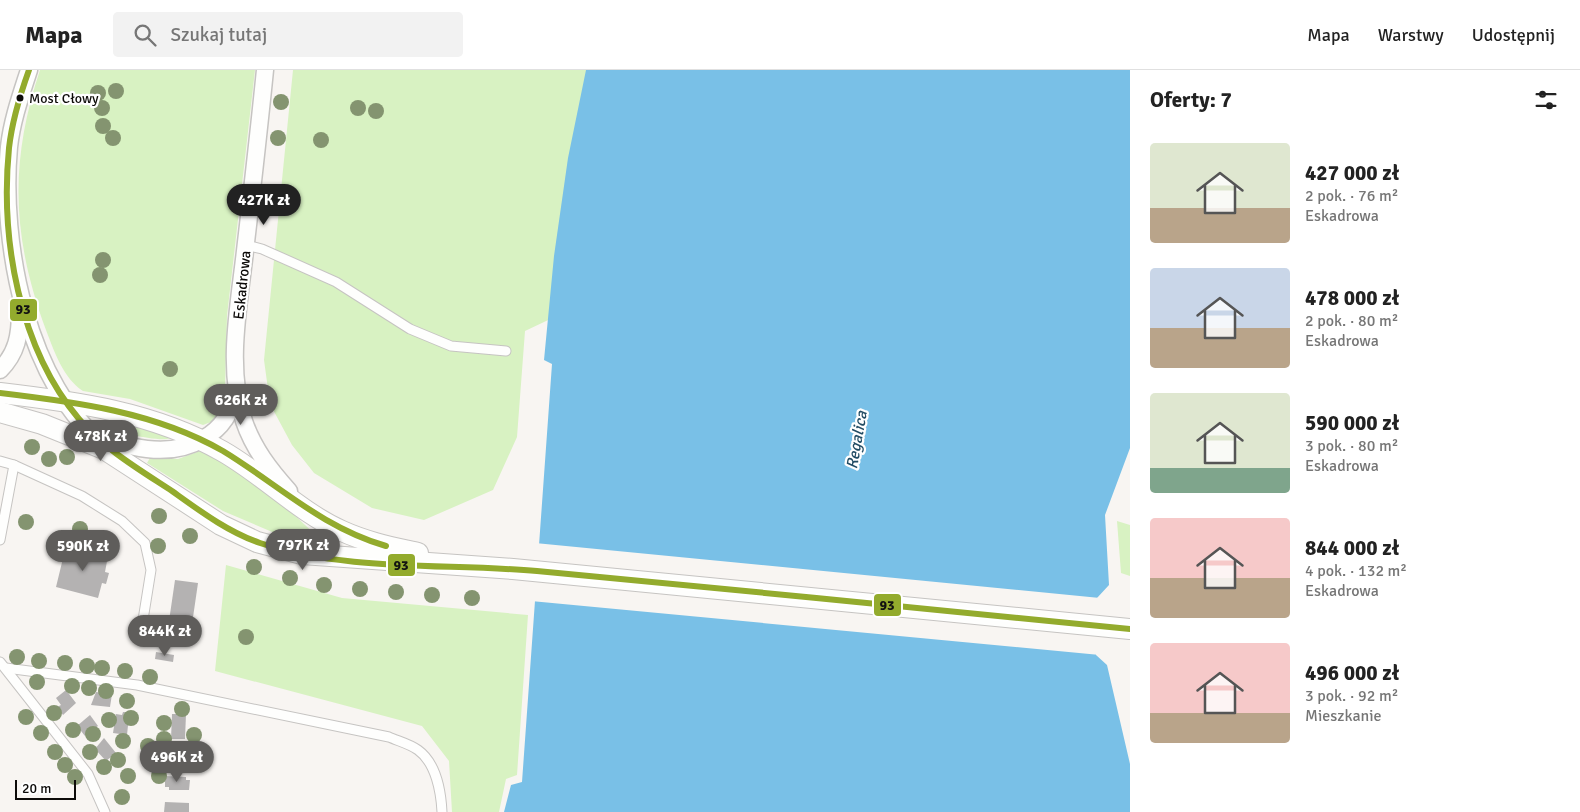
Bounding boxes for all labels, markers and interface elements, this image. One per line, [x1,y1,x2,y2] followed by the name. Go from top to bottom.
[113,12,463,57] search box
[25,20,83,50] text: Mapa
[131,21,159,49] icon: search
[171,23,267,47] text: Szukaj tutaj
[1307,24,1350,46] text: Mapa
[1378,24,1444,46] text: Warstwy
[1472,24,1555,46] text: Udostępnij
[1532,86,1560,114] icon: filters
[1150,87,1232,113] text: Oferty: 7
[29,90,99,107] place label: Most Cłowy
[15,93,25,103] marker: Most Cłowy
[1305,160,1399,186] text: 427 000 zł
[1190,163,1250,223] icon: home
[218,184,310,226] pin: 427K zł
[1305,186,1398,206] text: 2 pok. · 76 m²
[238,190,290,210] text: 427K zł
[1305,206,1379,226] text: Eskadrowa
[229,250,255,320] street label: Eskadrowa
[1305,285,1399,311] text: 478 000 zł
[1190,288,1250,348] icon: home
[9,298,38,322] line badge: 93
[15,301,31,318] text: 93
[1305,311,1398,331] text: 2 pok. · 80 m²
[1305,331,1379,351] text: Eskadrowa
[195,384,287,426] pin: 626K zł
[215,390,267,410] text: 626K zł
[842,409,872,471] water label: Regalica
[1305,410,1399,436] text: 590 000 zł
[1190,413,1250,473] icon: home
[55,420,147,462] pin: 478K zł
[75,426,127,446] text: 478K zł
[1305,436,1398,456] text: 3 pok. · 80 m²
[1305,456,1379,476] text: Eskadrowa
[257,528,349,571] pin: 797K zł
[37,530,129,572] pin: 590K zł
[277,535,329,555] text: 797K zł
[1305,535,1399,561] text: 844 000 zł
[57,536,109,556] text: 590K zł
[1190,538,1250,598] icon: home
[387,553,416,577] line badge: 93
[393,557,409,574] text: 93
[1305,561,1407,581] text: 4 pok. · 132 m²
[1305,581,1379,601] text: Eskadrowa
[873,593,902,617] line badge: 93
[879,597,895,614] text: 93
[119,614,211,657] pin: 844K zł
[139,621,191,641] text: 844K zł
[1305,660,1399,686] text: 496 000 zł
[1190,663,1250,723] icon: home
[1305,686,1398,706] text: 3 pok. · 92 m²
[1305,706,1382,726] text: Mieszkanie
[131,740,223,783] pin: 496K zł
[151,747,203,767] text: 496K zł
[15,777,76,800] scale bar
[22,780,51,797] text: 20 m

